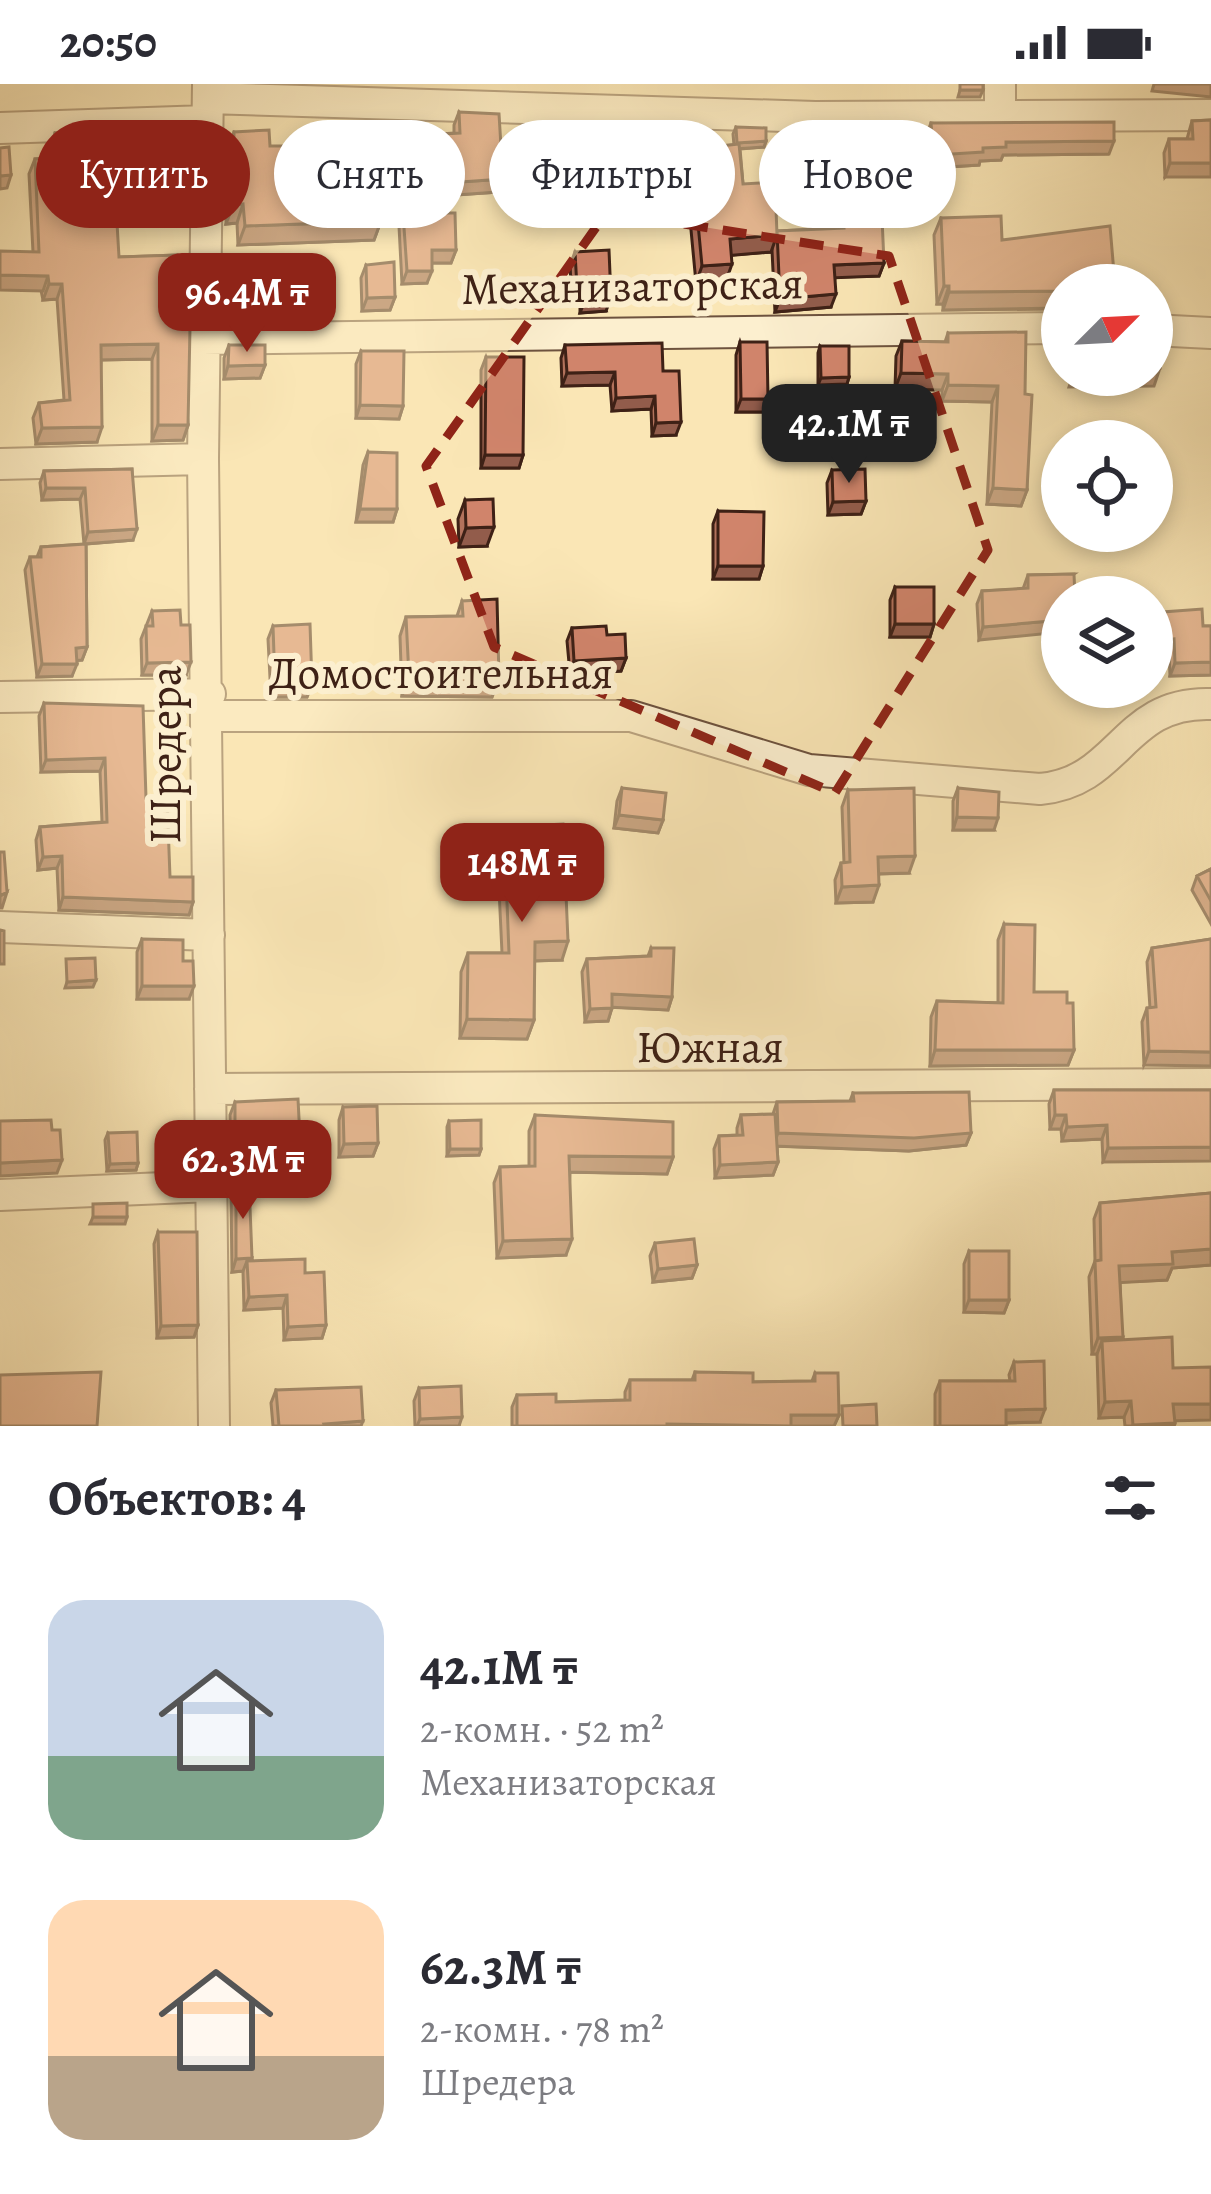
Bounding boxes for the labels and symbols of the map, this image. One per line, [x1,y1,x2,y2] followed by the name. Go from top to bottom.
[460,252,804,320] street label: Механизаторская
[136,253,358,355] pin: 96.4M ₸
[1041,264,1173,396] north arrow
[738,384,960,486] pin: 42.1M ₸
[269,642,613,704] street label: Домостоительная
[134,665,196,845] street label: Шредера
[424,823,620,925] pin: 148M ₸
[636,1016,784,1078] street label: Южная
[132,1120,354,1222] pin: 62.3M ₸

